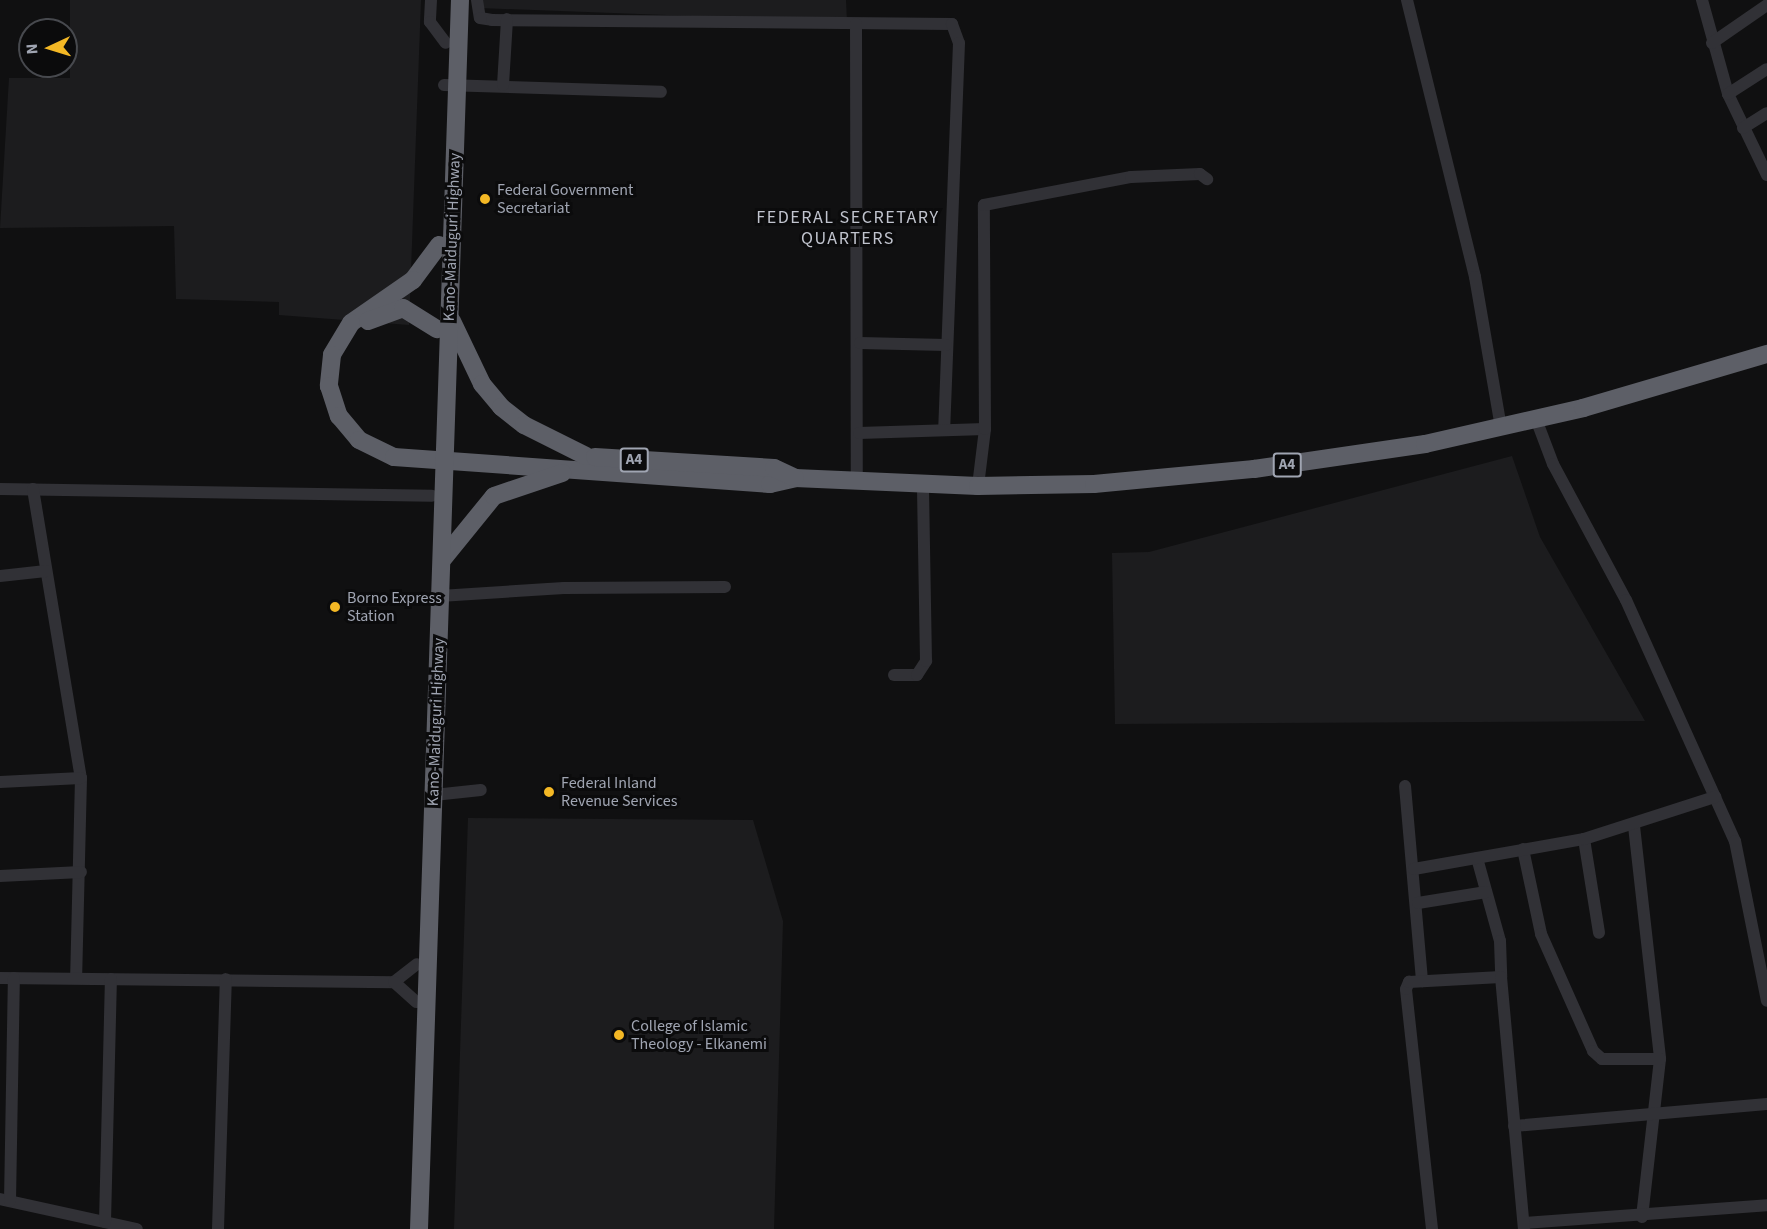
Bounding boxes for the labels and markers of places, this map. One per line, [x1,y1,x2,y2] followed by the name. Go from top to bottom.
[497,180,633,218] place label: Federal Government Secretariat
[478,192,492,206] marker: Federal Government Secretariat
[347,588,442,626] place label: Borno Express Station
[328,600,342,614] marker: Borno Express Station
[561,773,677,811] place label: Federal Inland Revenue Services
[542,785,556,799] marker: Federal Inland Revenue Services
[631,1016,767,1054] place label: College of Islamic Theology - Elkanemi
[612,1028,626,1042] marker: College of Islamic Theology - Elkanemi

